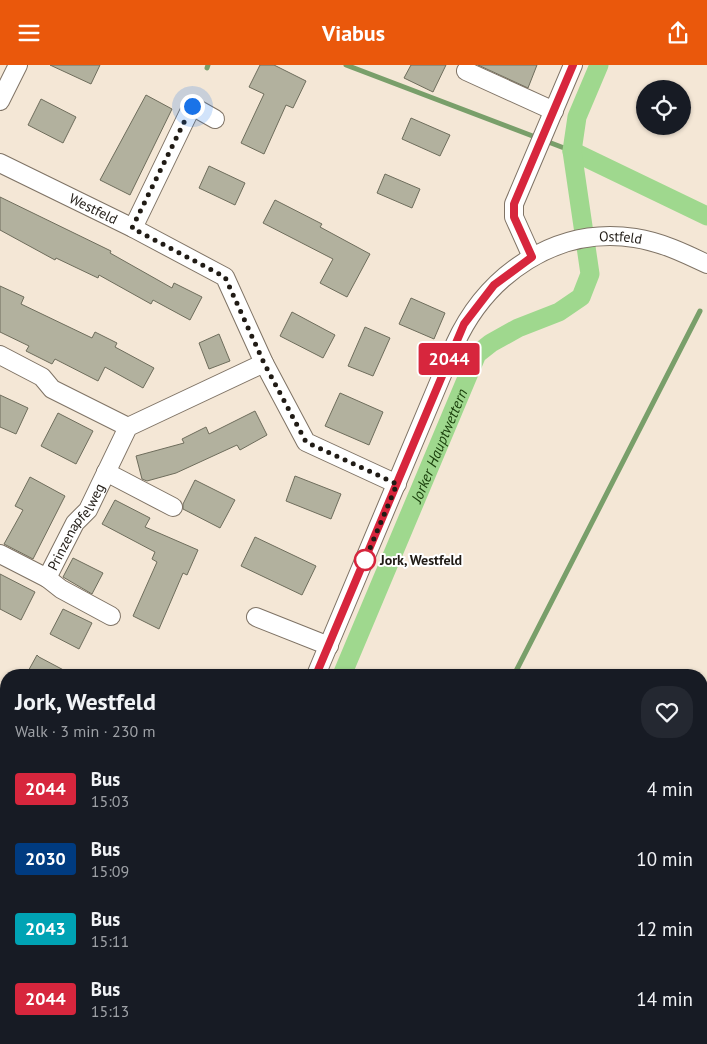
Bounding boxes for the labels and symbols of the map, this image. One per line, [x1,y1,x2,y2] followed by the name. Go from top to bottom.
[180,94,205,119] your location
[66,189,121,228] street label: Westfeld
[599,227,644,248] street label: Ostfeld
[414,343,484,375] line badge: 2044
[406,385,471,506] water label: Jorker Hauptwettern
[43,480,109,573] street label: Prinzenapfelweg
[354,549,376,571] marker: Jork, Westfeld
[379,551,462,569] place label: Jork, Westfeld

